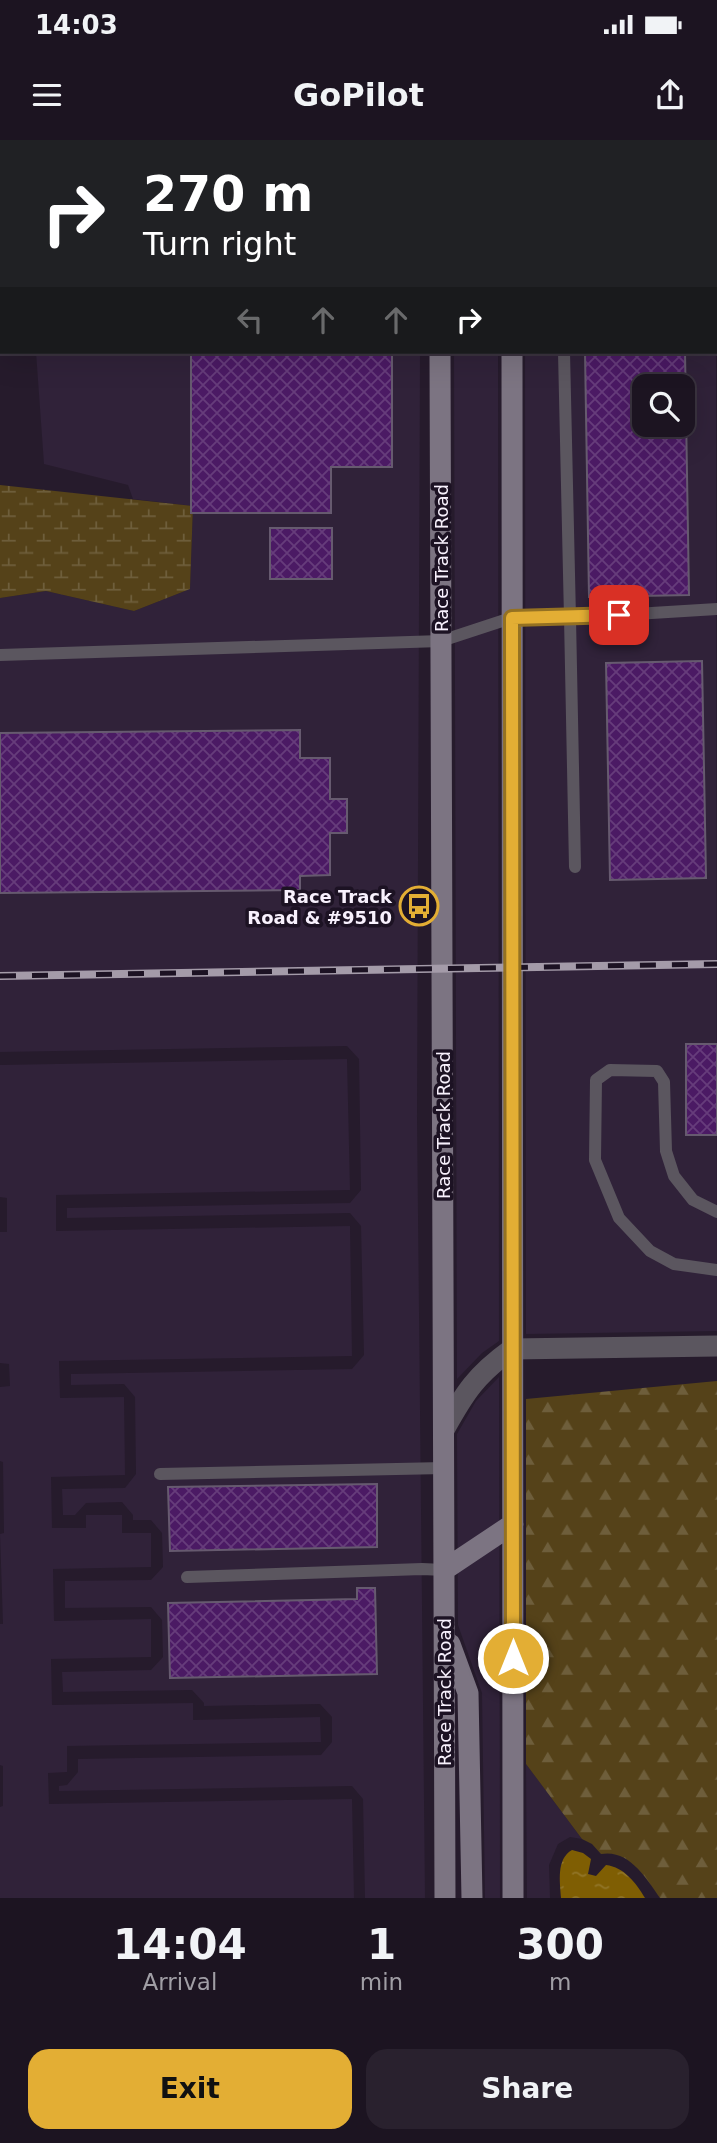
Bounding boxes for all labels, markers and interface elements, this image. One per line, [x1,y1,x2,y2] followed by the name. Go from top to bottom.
[35,10,118,40] text: 14:03
[28,76,66,114] icon: menu
[293,76,424,114] text: GoPilot
[651,76,689,114] icon: share
[143,166,313,223] text: 270 m
[28,168,119,259] icon: right
[143,225,296,263] text: Turn right
[231,301,269,339] icon: left
[304,301,342,339] icon: ahead
[377,301,415,339] icon: ahead
[450,301,488,339] icon: right
[632,374,695,437] map controls
[632,374,695,437] button: search
[431,484,452,632] street label: Race Track Road
[589,585,649,645] pin
[600,596,638,634] icon: arrive
[398,885,440,927] bus stop icon: Race Track Road & #9510
[247,886,393,928] place label: Race Track Road & #9510
[433,1051,454,1199] street label: Race Track Road
[434,1618,455,1766] street label: Race Track Road
[476,1621,550,1695] position arrow
[113,1920,247,1969] text: 14:04
[367,1920,396,1969] text: 1
[516,1920,604,1969] text: 300
[143,1969,217,1995] text: Arrival
[360,1969,403,1995] text: min
[549,1969,571,1995] text: m
[28,2049,352,2129] button: Exit
[366,2049,689,2129] button: Share

